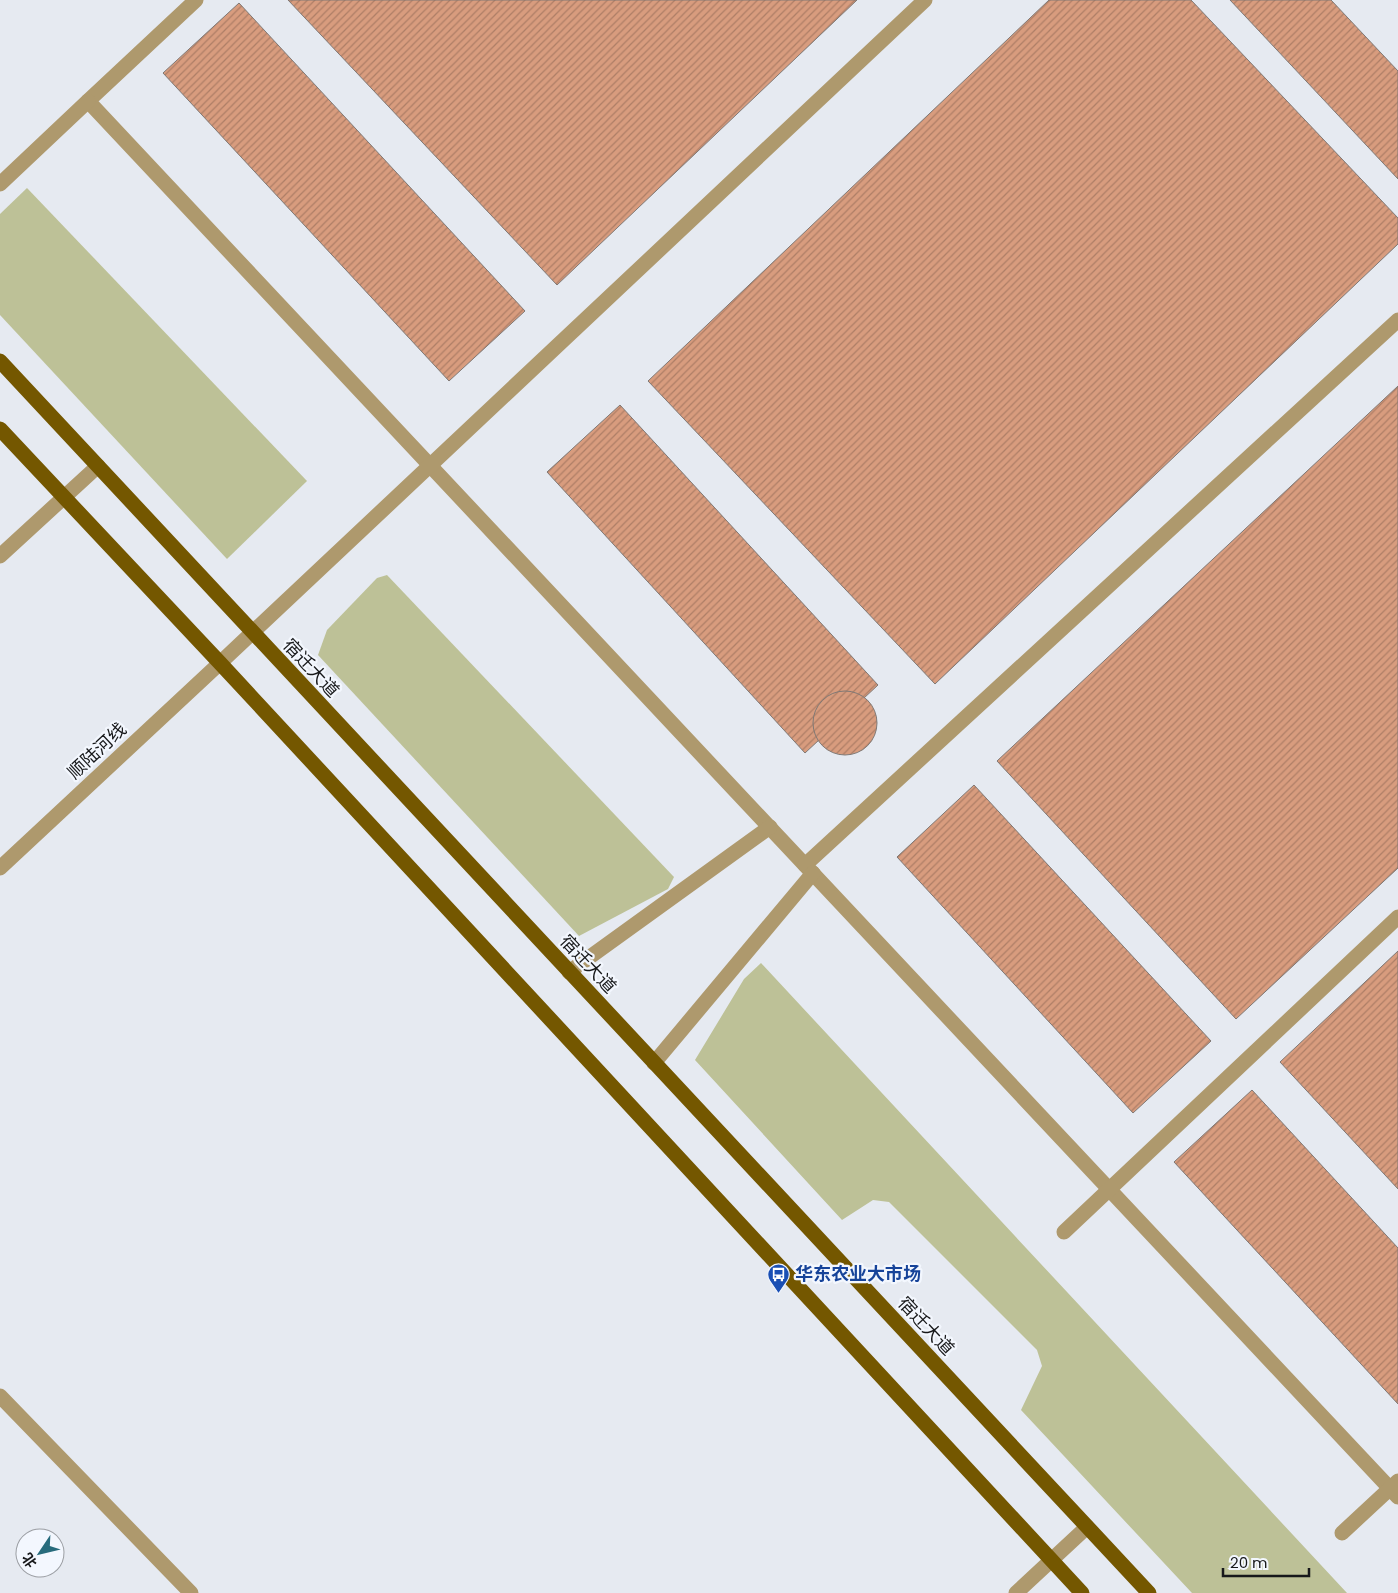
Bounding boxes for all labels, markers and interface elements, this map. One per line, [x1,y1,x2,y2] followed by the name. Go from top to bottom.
[278,633,345,703] street label: 宿迁大道
[62,717,132,784] street label: 顺陆河线
[555,929,622,999] street label: 宿迁大道
[795,1261,921,1286] place label: 华东农业大市场
[767,1262,791,1293] bus stop icon: 华东农业大市场
[893,1291,960,1361] street label: 宿迁大道
[15,1528,65,1578] north arrow
[1223,1546,1309,1578] scale bar
[17,1549,42,1572] text: 北
[1230,1552,1268,1573] text: 20 m

